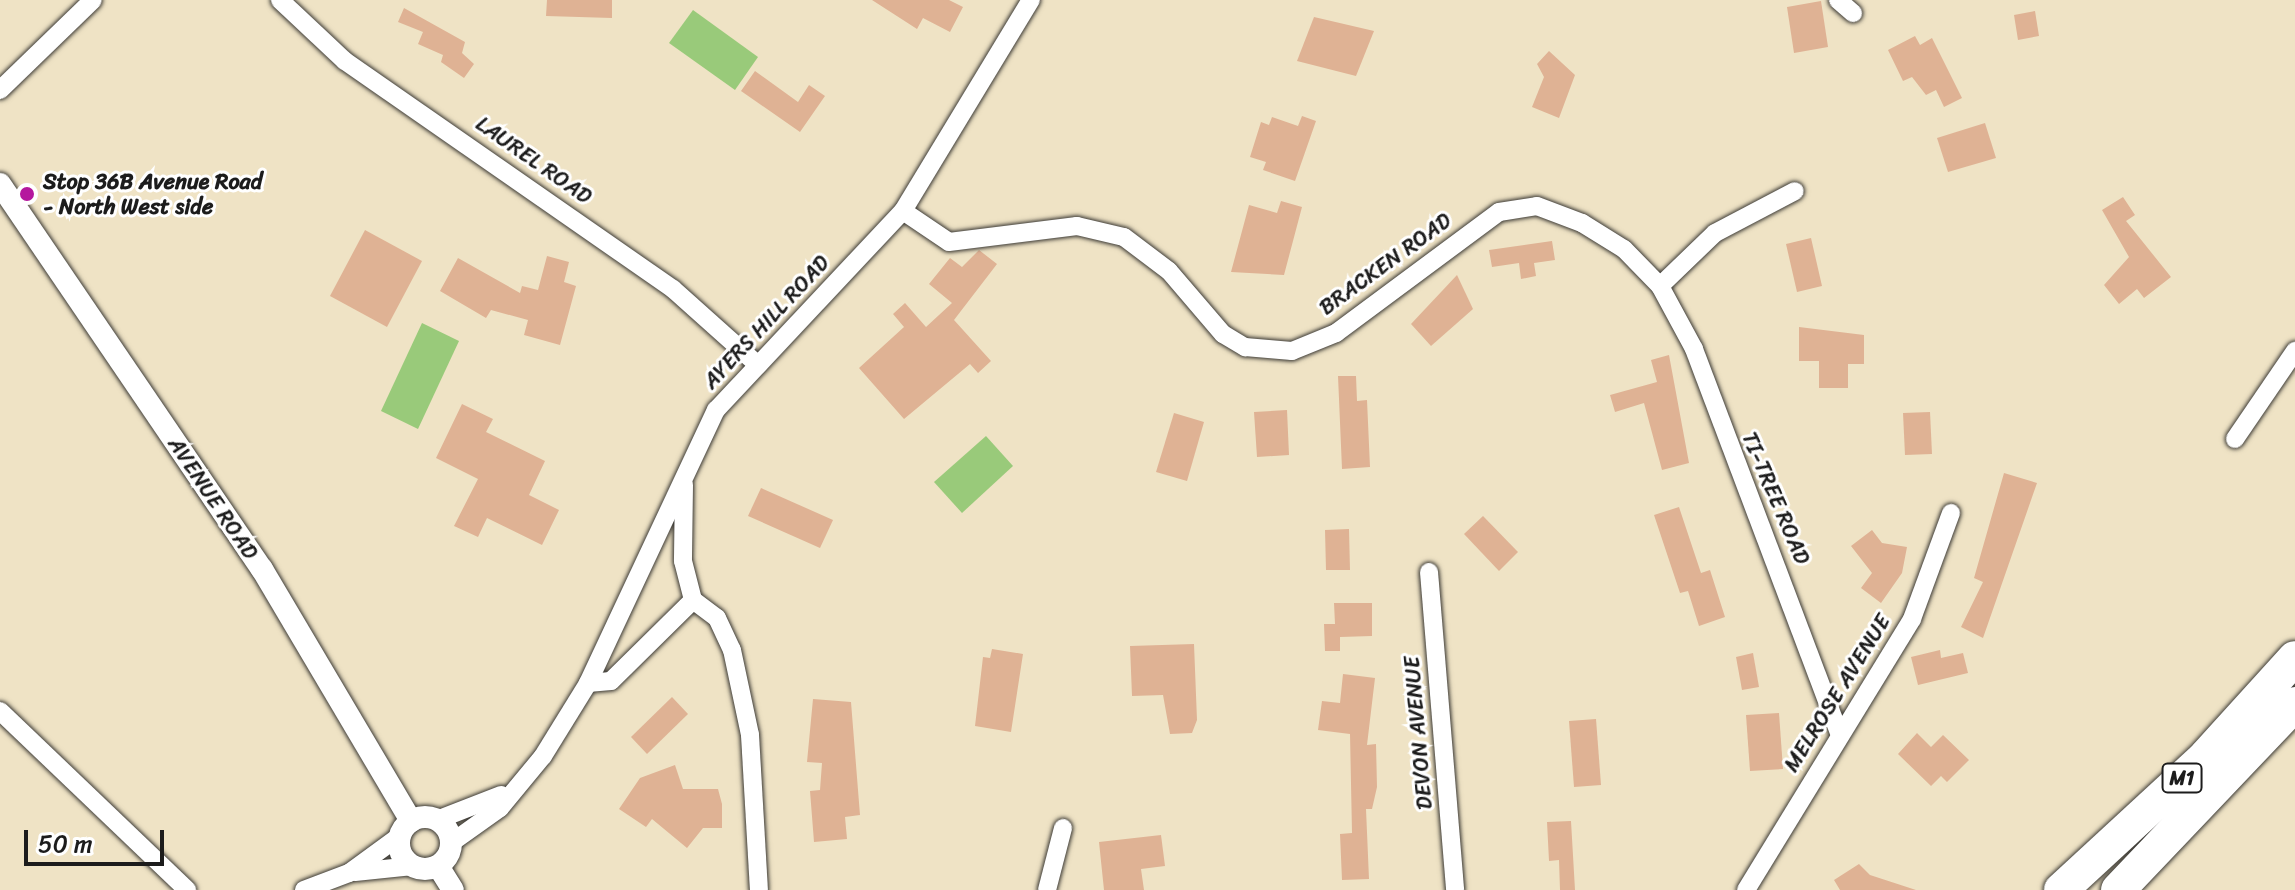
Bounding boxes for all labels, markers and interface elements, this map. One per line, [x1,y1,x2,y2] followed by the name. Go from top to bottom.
[471,110,597,210] street label: LAUREL ROAD
[43,168,262,220] place label: Stop 36B Avenue Road - North West side
[18,185,36,203] marker: Stop 36B Avenue Road - North West side
[1314,207,1456,321] street label: BRACKEN ROAD
[697,249,835,395] street label: AYERS HILL ROAD
[1736,428,1816,568] street label: TI-TREE ROAD
[162,432,264,564] street label: AVENUE ROAD
[1778,609,1896,777] street label: MELROSE AVENUE
[1398,655,1438,811] street label: DEVON AVENUE
[2160,762,2204,794] road number: M1
[28,814,168,864] scale bar
[38,823,93,865] text: 50 m

